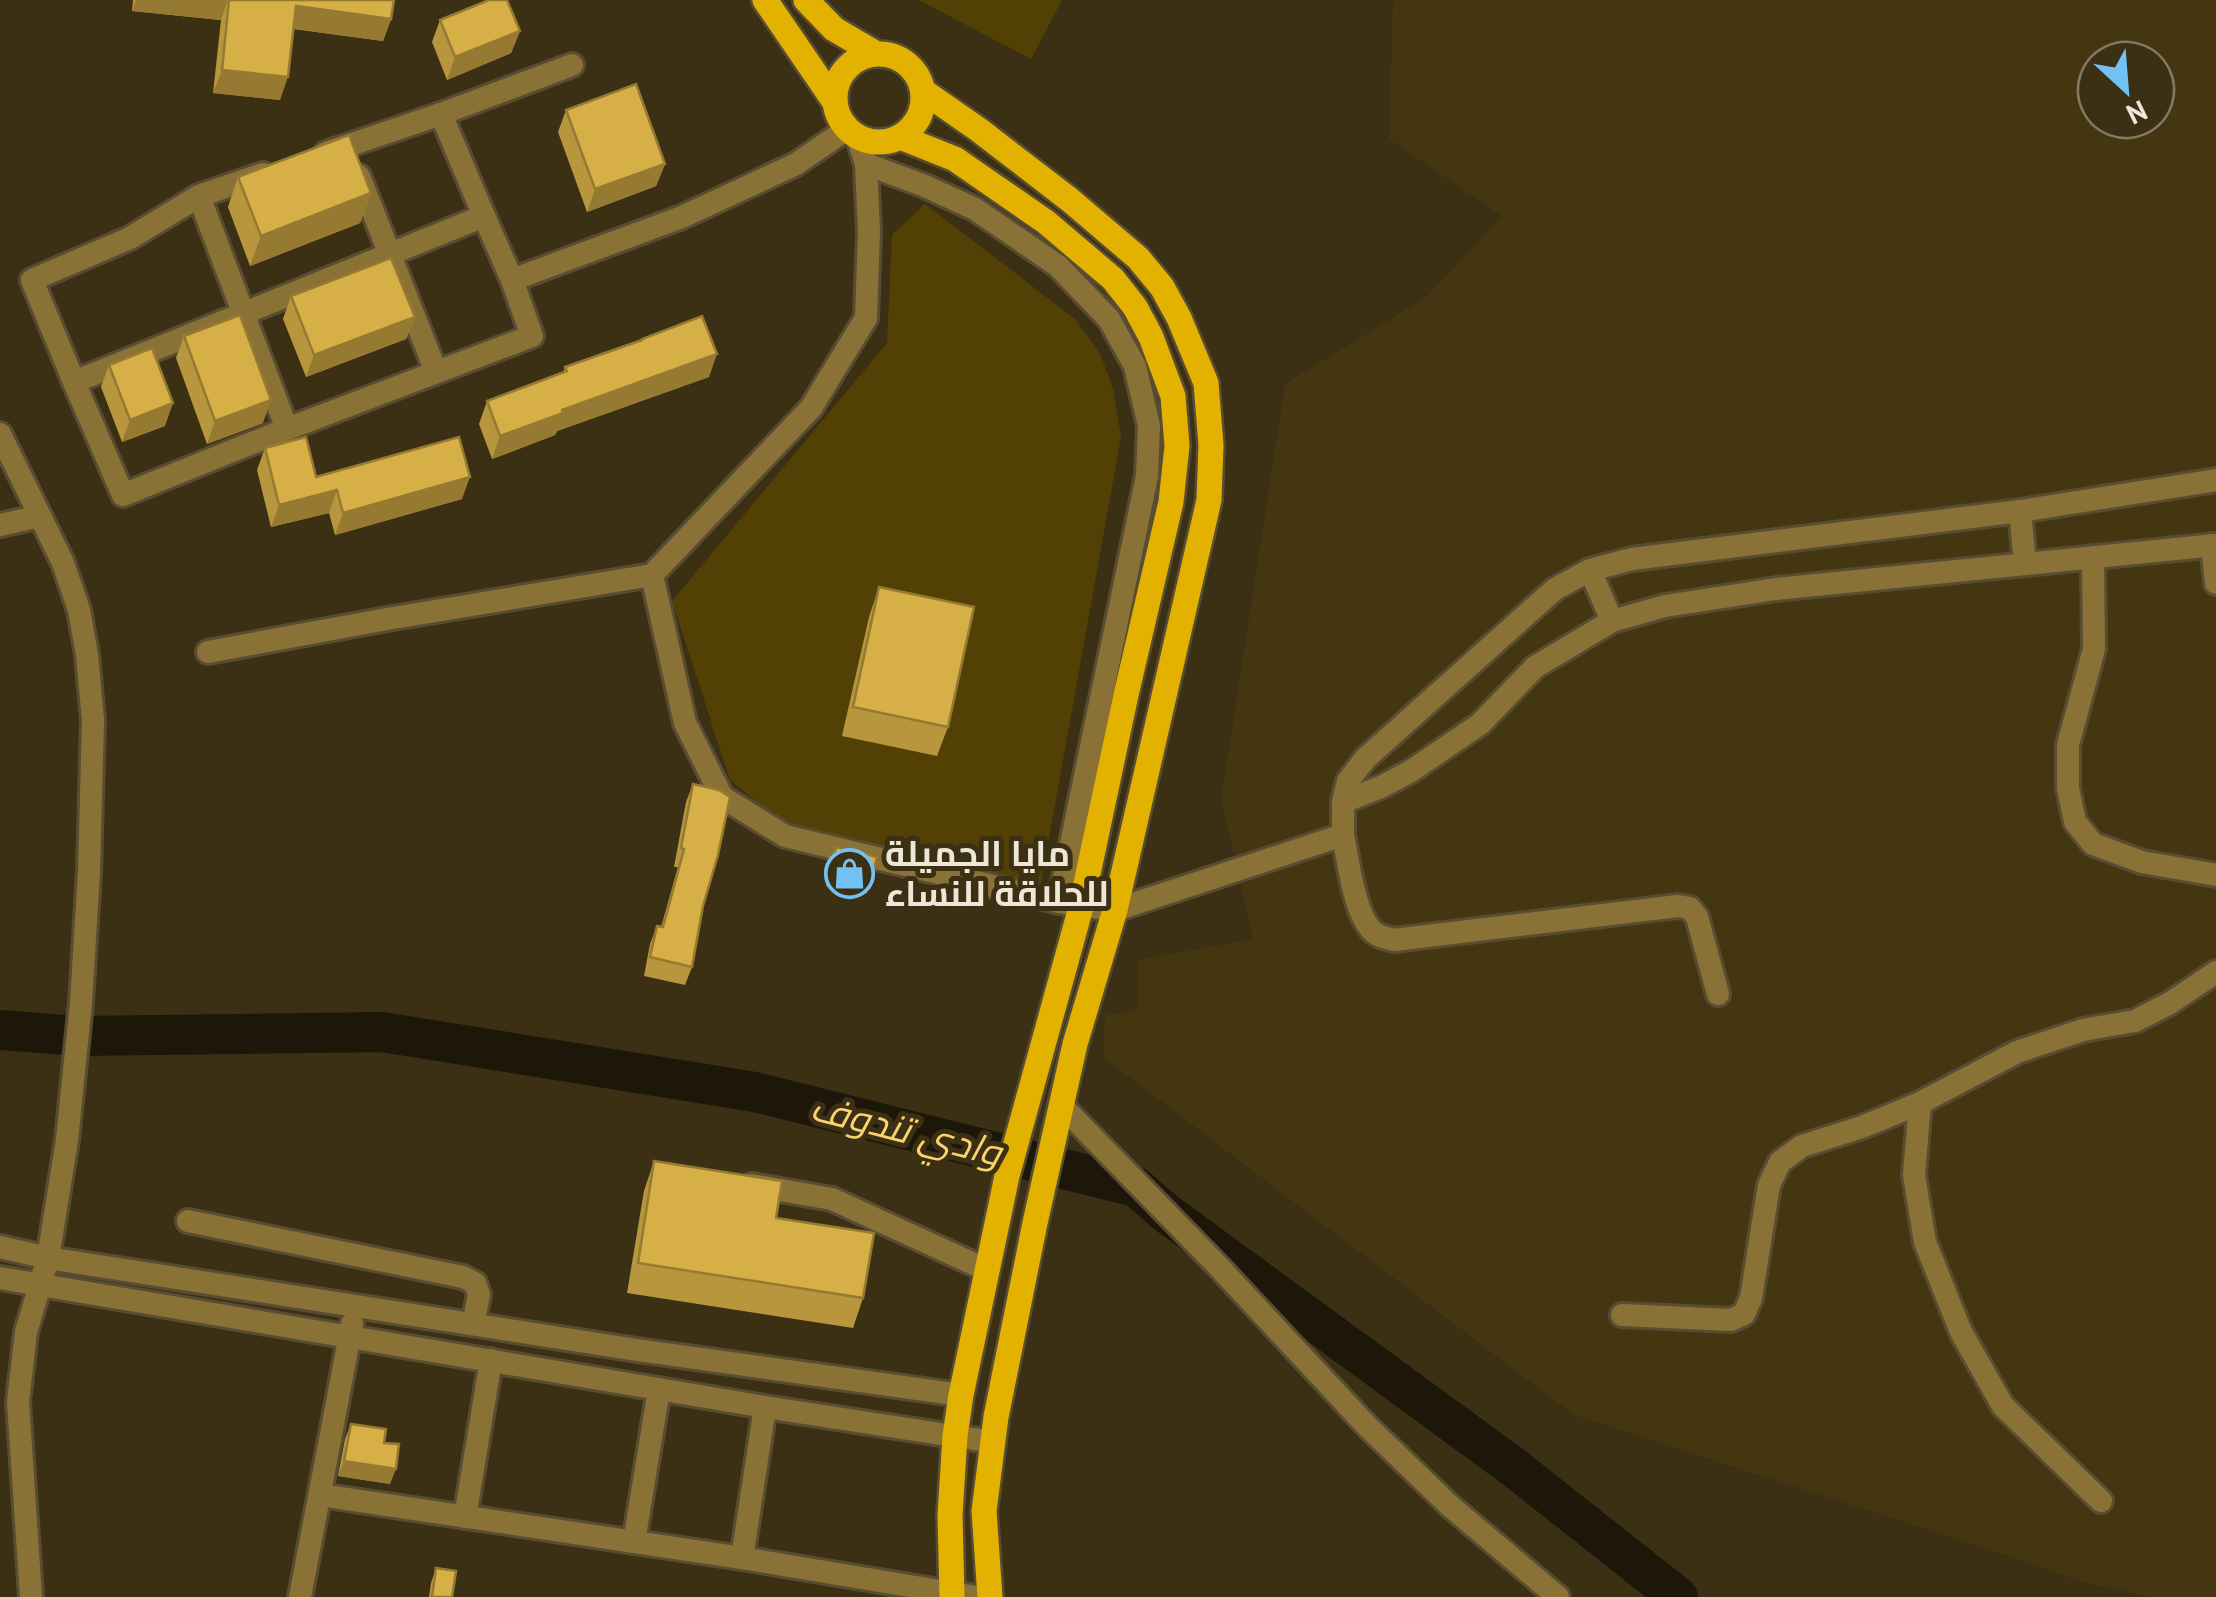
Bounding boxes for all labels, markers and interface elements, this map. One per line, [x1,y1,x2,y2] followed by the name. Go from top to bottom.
[2076,40,2176,140] north arrow
[2121,92,2154,134] text: N
[885,830,1109,916] place label: مايا الجميلة للحلاقة للنساء
[824,848,876,900] shop icon: مايا الجميلة للحلاقة للنساء
[804,1081,1009,1183] water label: وادي تندوف

